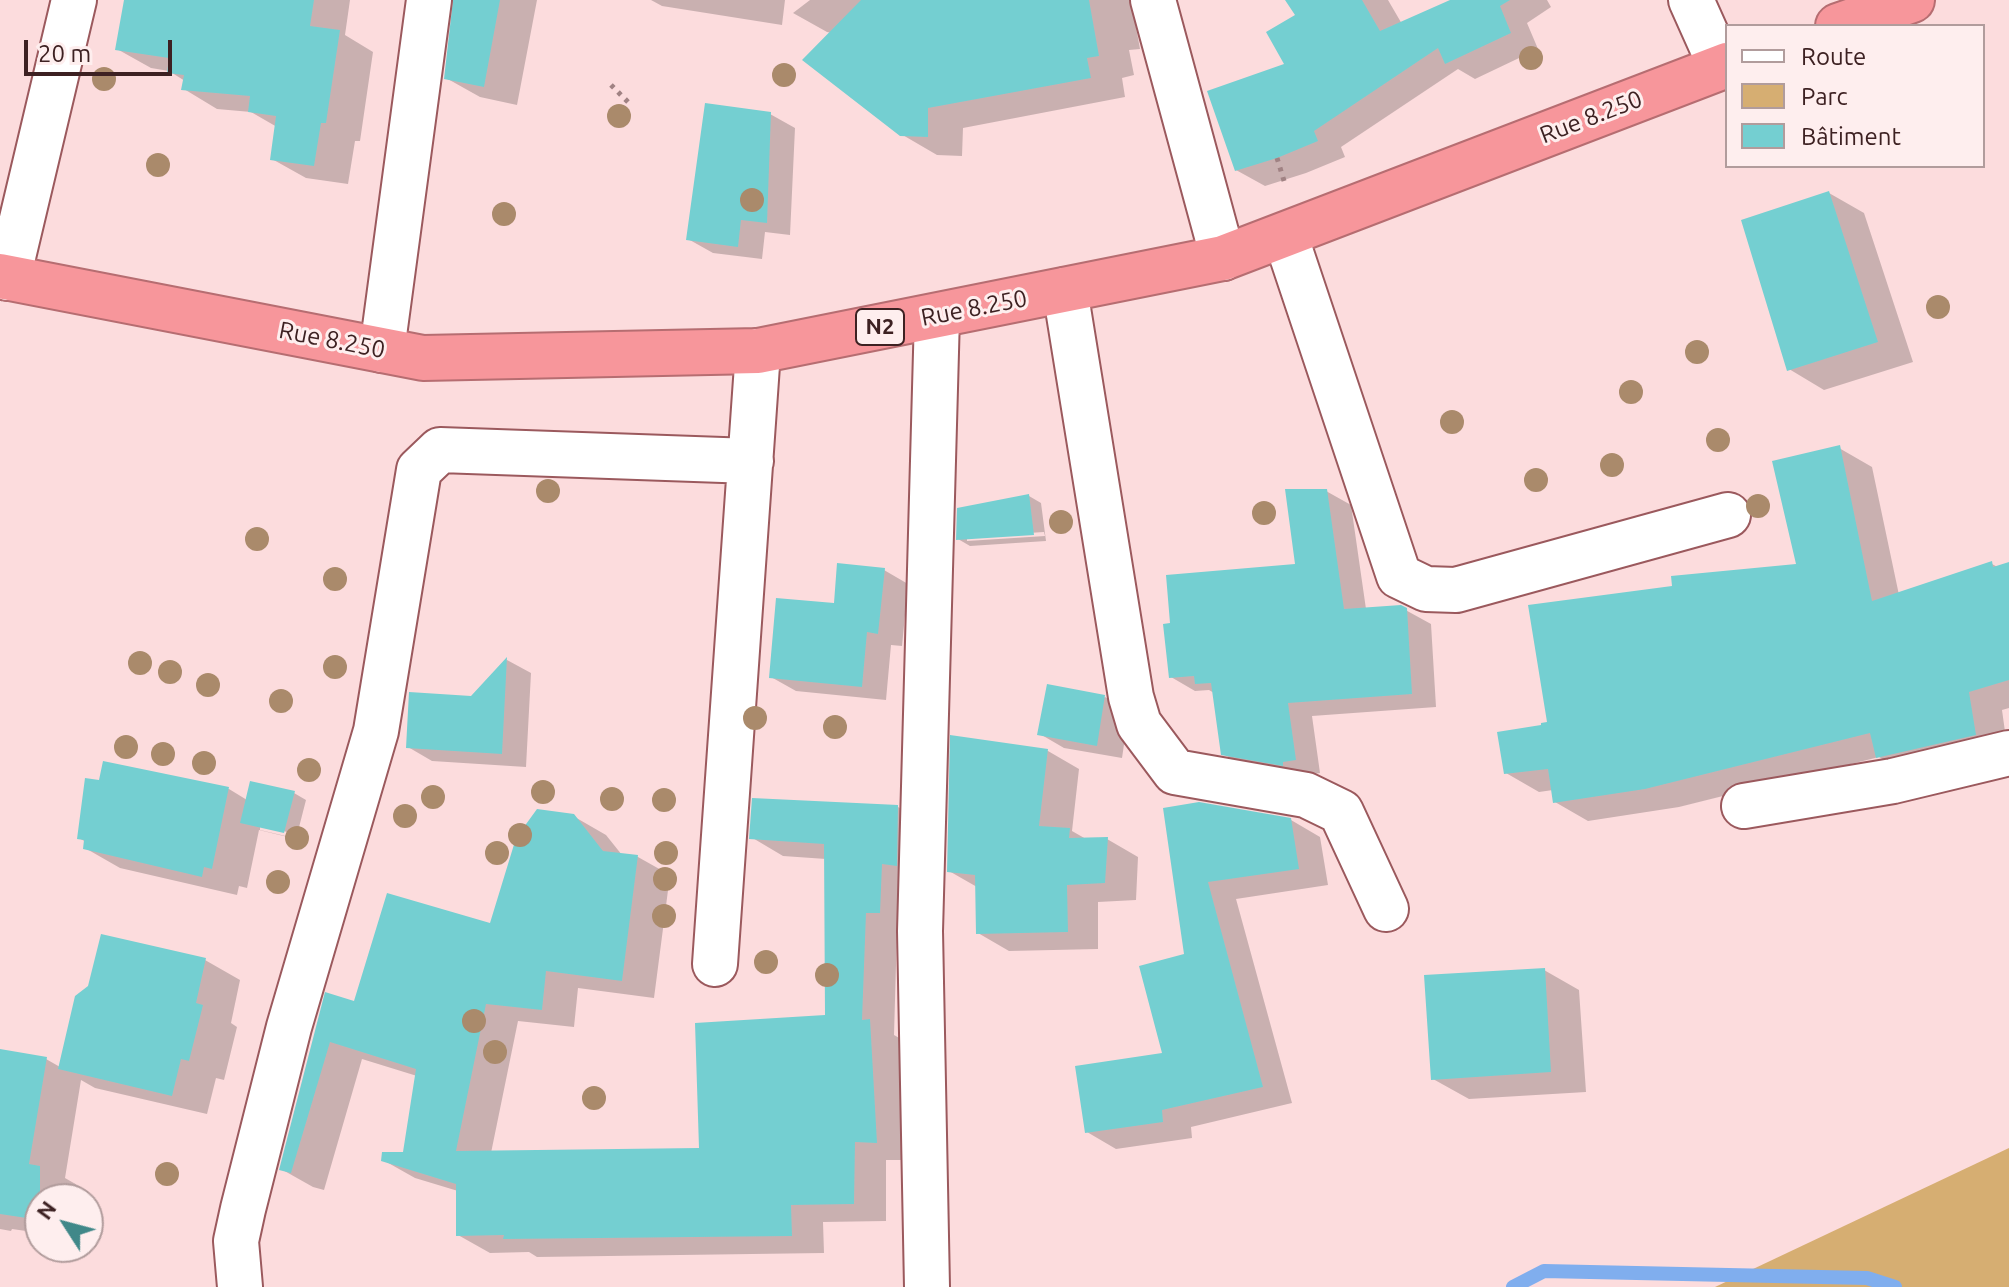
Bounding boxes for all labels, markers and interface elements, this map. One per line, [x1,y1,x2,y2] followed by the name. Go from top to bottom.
[28,24,176,74] scale bar
[1725,24,1985,168] legend
[38,40,91,67] text: 20 m
[1801,43,1866,70] text: Route
[1801,83,1848,110] text: Parc
[1536,84,1646,150] street label: Rue 8.250
[1801,123,1901,150] text: Bâtiment
[919,284,1029,332] street label: Rue 8.250
[856,309,904,345] road number: N2
[277,316,387,364] street label: Rue 8.250
[24,1183,104,1263] north arrow
[31,1196,61,1224] text: N

